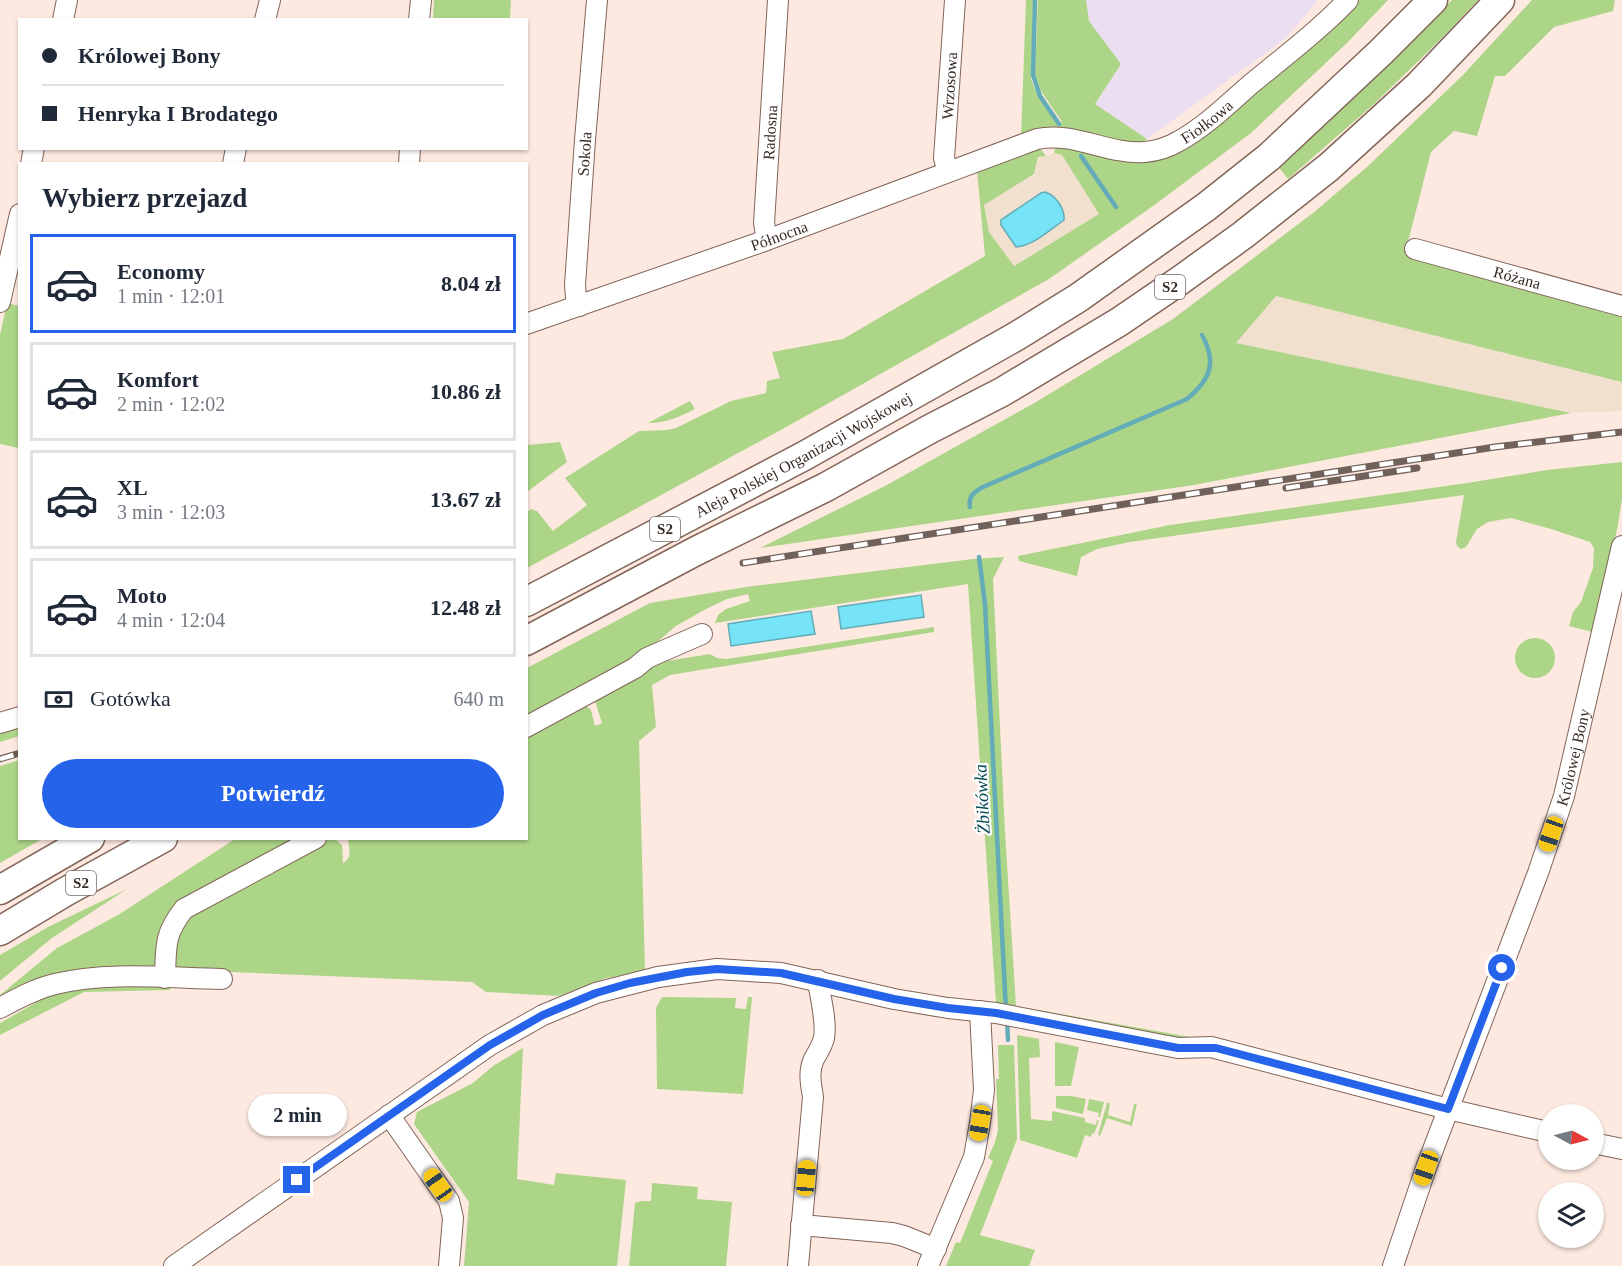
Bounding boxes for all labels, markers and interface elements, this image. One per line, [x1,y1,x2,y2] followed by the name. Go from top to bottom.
[78,43,220,68] text: Królowej Bony
[938,51,960,120] street label: Wrzosowa
[1178,96,1236,146] street label: Fiołkowa
[78,101,278,126] text: Henryka I Brodatego
[759,104,780,160] street label: Radosna
[574,131,594,177] street label: Sokola
[42,183,247,213] text: Wybierz przejazd
[748,217,810,254] street label: Północna
[45,257,99,311] icon: car
[117,259,205,284] text: Economy
[1492,263,1543,292] street label: Różana
[441,271,501,296] text: 8.04 zł
[1155,275,1185,299] road number: S2
[117,285,225,307] text: 1 min · 12:01
[45,365,99,419] icon: car
[117,367,199,392] text: Komfort
[430,379,501,404] text: 10.86 zł
[692,389,915,520] street label: Aleja Polskiej Organizacji Wojskowej
[117,393,225,415] text: 2 min · 12:02
[45,473,99,527] icon: car
[117,475,148,500] text: XL
[430,487,501,512] text: 13.67 zł
[117,501,225,523] text: 3 min · 12:03
[650,517,680,541] road number: S2
[45,581,99,635] icon: car
[117,583,167,608] text: Moto
[430,595,501,620] text: 12.48 zł
[117,609,225,631] text: 4 min · 12:04
[42,683,75,716] icon: cash
[90,686,171,711] text: Gotówka
[453,688,504,710] text: 640 m
[1553,707,1593,808] street label: Królowej Bony
[42,759,504,828] button: Potwierdź
[970,764,994,834] water label: Żbikówka
[1537,814,1565,854] car
[66,871,96,895] road number: S2
[1488,954,1515,981] route start
[248,1093,346,1135] callout: 2 min
[273,1104,322,1126] text: 2 min
[968,1104,992,1142] car
[1538,1104,1604,1170] north arrow
[1538,1104,1604,1248] map controls
[1412,1148,1440,1188] car
[795,1159,817,1197] car
[420,1165,456,1205] car
[283,1166,310,1193] route end
[1538,1182,1604,1248] button: layers

